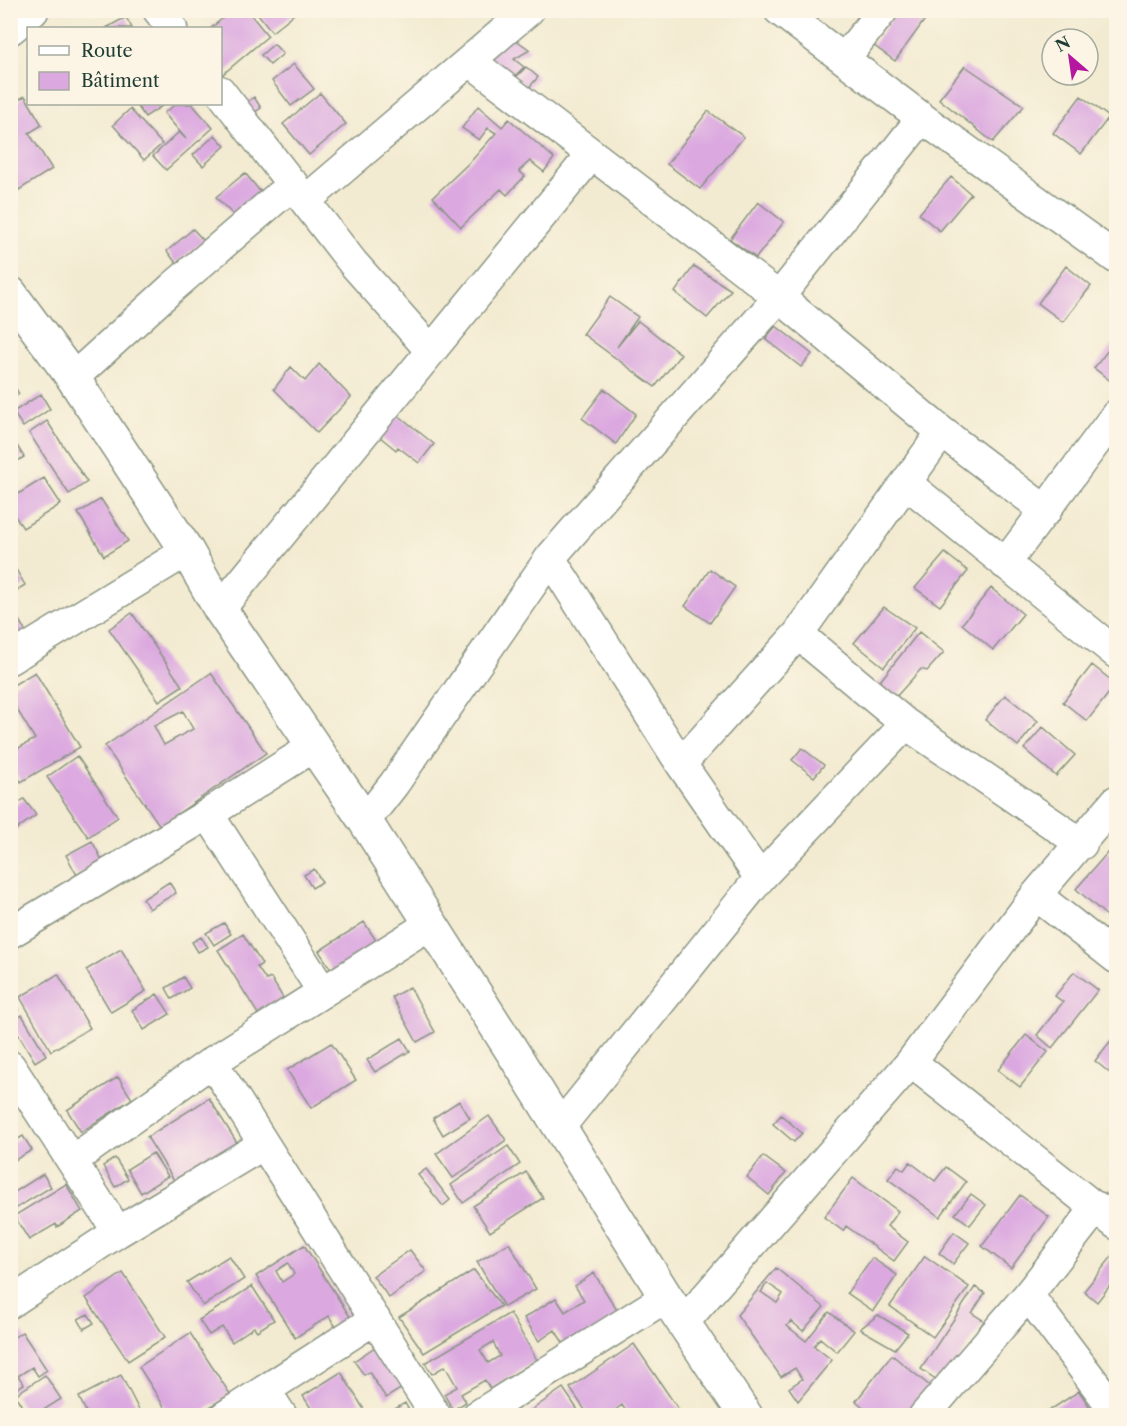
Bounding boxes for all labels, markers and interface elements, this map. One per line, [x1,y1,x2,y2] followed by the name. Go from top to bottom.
[27,27,222,105] legend
[1040,27,1100,87] north arrow
[1052,32,1074,56] text: N
[81,40,133,62] text: Route
[81,70,160,92] text: Bâtiment

